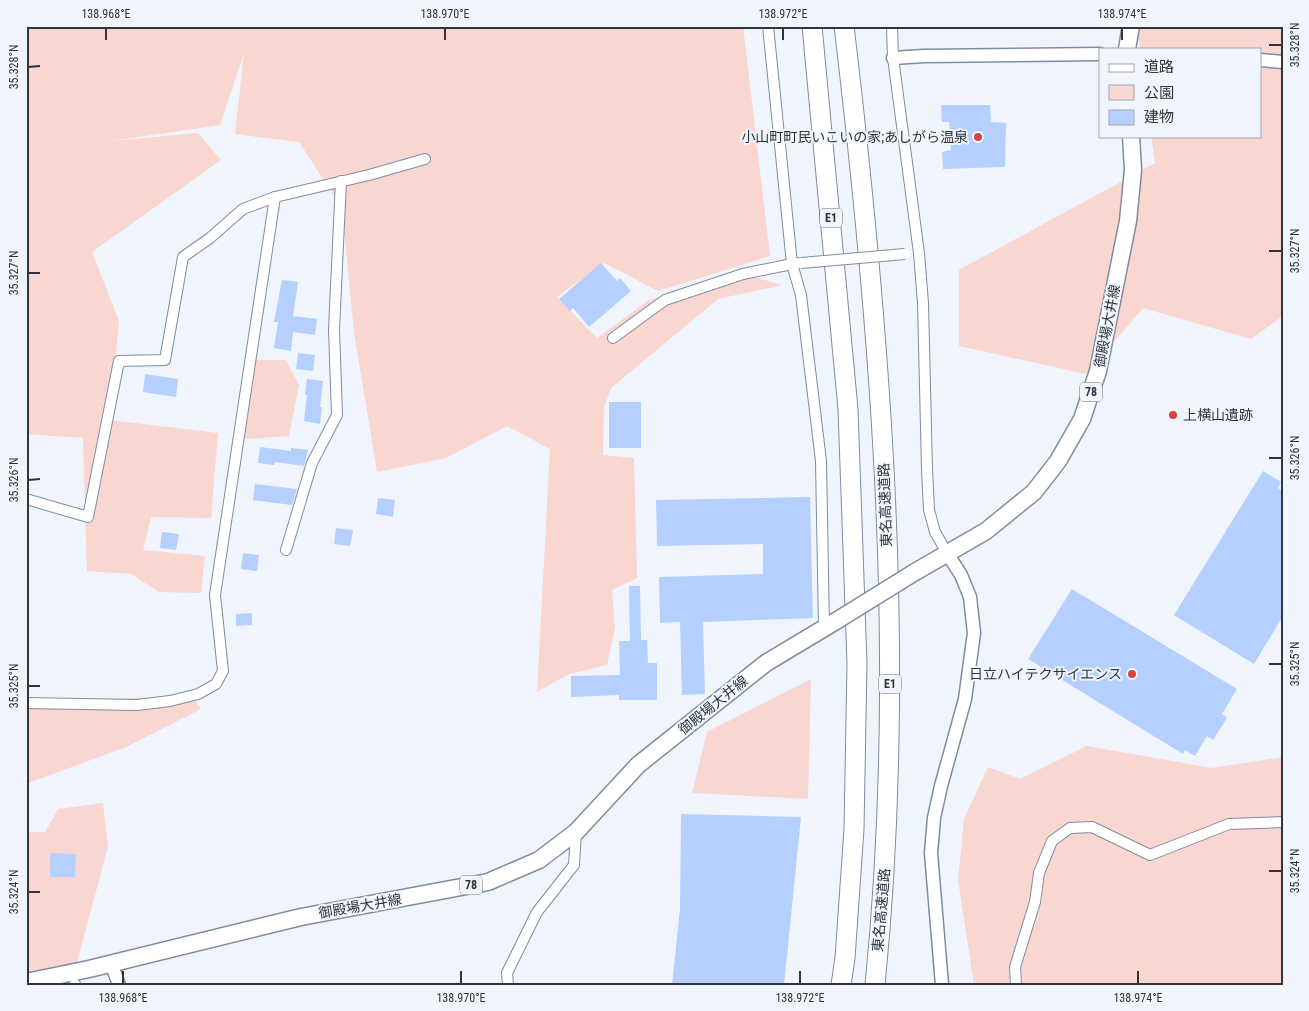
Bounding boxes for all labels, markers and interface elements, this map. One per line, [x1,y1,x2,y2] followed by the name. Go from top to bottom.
[81,7,131,21] text: 138.968°E
[420,7,470,21] text: 138.970°E
[758,7,808,21] text: 138.972°E
[1097,7,1147,21] text: 138.974°E
[1288,23,1302,67] text: 35.328°N
[7,45,21,89] text: 35.328°N
[1099,48,1262,138] legend
[1144,58,1174,76] text: 道路
[1144,84,1174,102] text: 公園
[1144,108,1174,126] text: 建物
[741,129,968,145] place label: 小山町町民いこいの家;あしがら温泉
[972,131,984,143] marker: 小山町町民いこいの家;あしがら温泉
[820,208,842,228] road number: E1
[1288,229,1302,273] text: 35.327°N
[7,251,21,295] text: 35.327°N
[1091,283,1123,369] street label: 御殿場大井線
[1080,382,1102,402] road number: 78
[1183,407,1253,423] place label: 上横山遺跡
[1167,409,1179,421] marker: 上横山遺跡
[1288,436,1302,480] text: 35.326°N
[7,458,21,502] text: 35.326°N
[876,463,894,547] street label: 東名高速道路
[1288,642,1302,686] text: 35.325°N
[7,664,21,708] text: 35.325°N
[969,666,1122,682] place label: 日立ハイテクサイエンス
[1126,668,1138,680] marker: 日立ハイテクサイエンス
[675,672,751,738] street label: 御殿場大井線
[879,674,901,694] road number: E1
[1288,849,1302,893] text: 35.324°N
[869,867,893,953] street label: 東名高速道路
[7,870,21,914] text: 35.324°N
[460,876,482,894] road number: 78
[317,891,403,921] street label: 御殿場大井線
[98,991,148,1005] text: 138.968°E
[436,991,486,1005] text: 138.970°E
[775,991,825,1005] text: 138.972°E
[1113,991,1163,1005] text: 138.974°E

